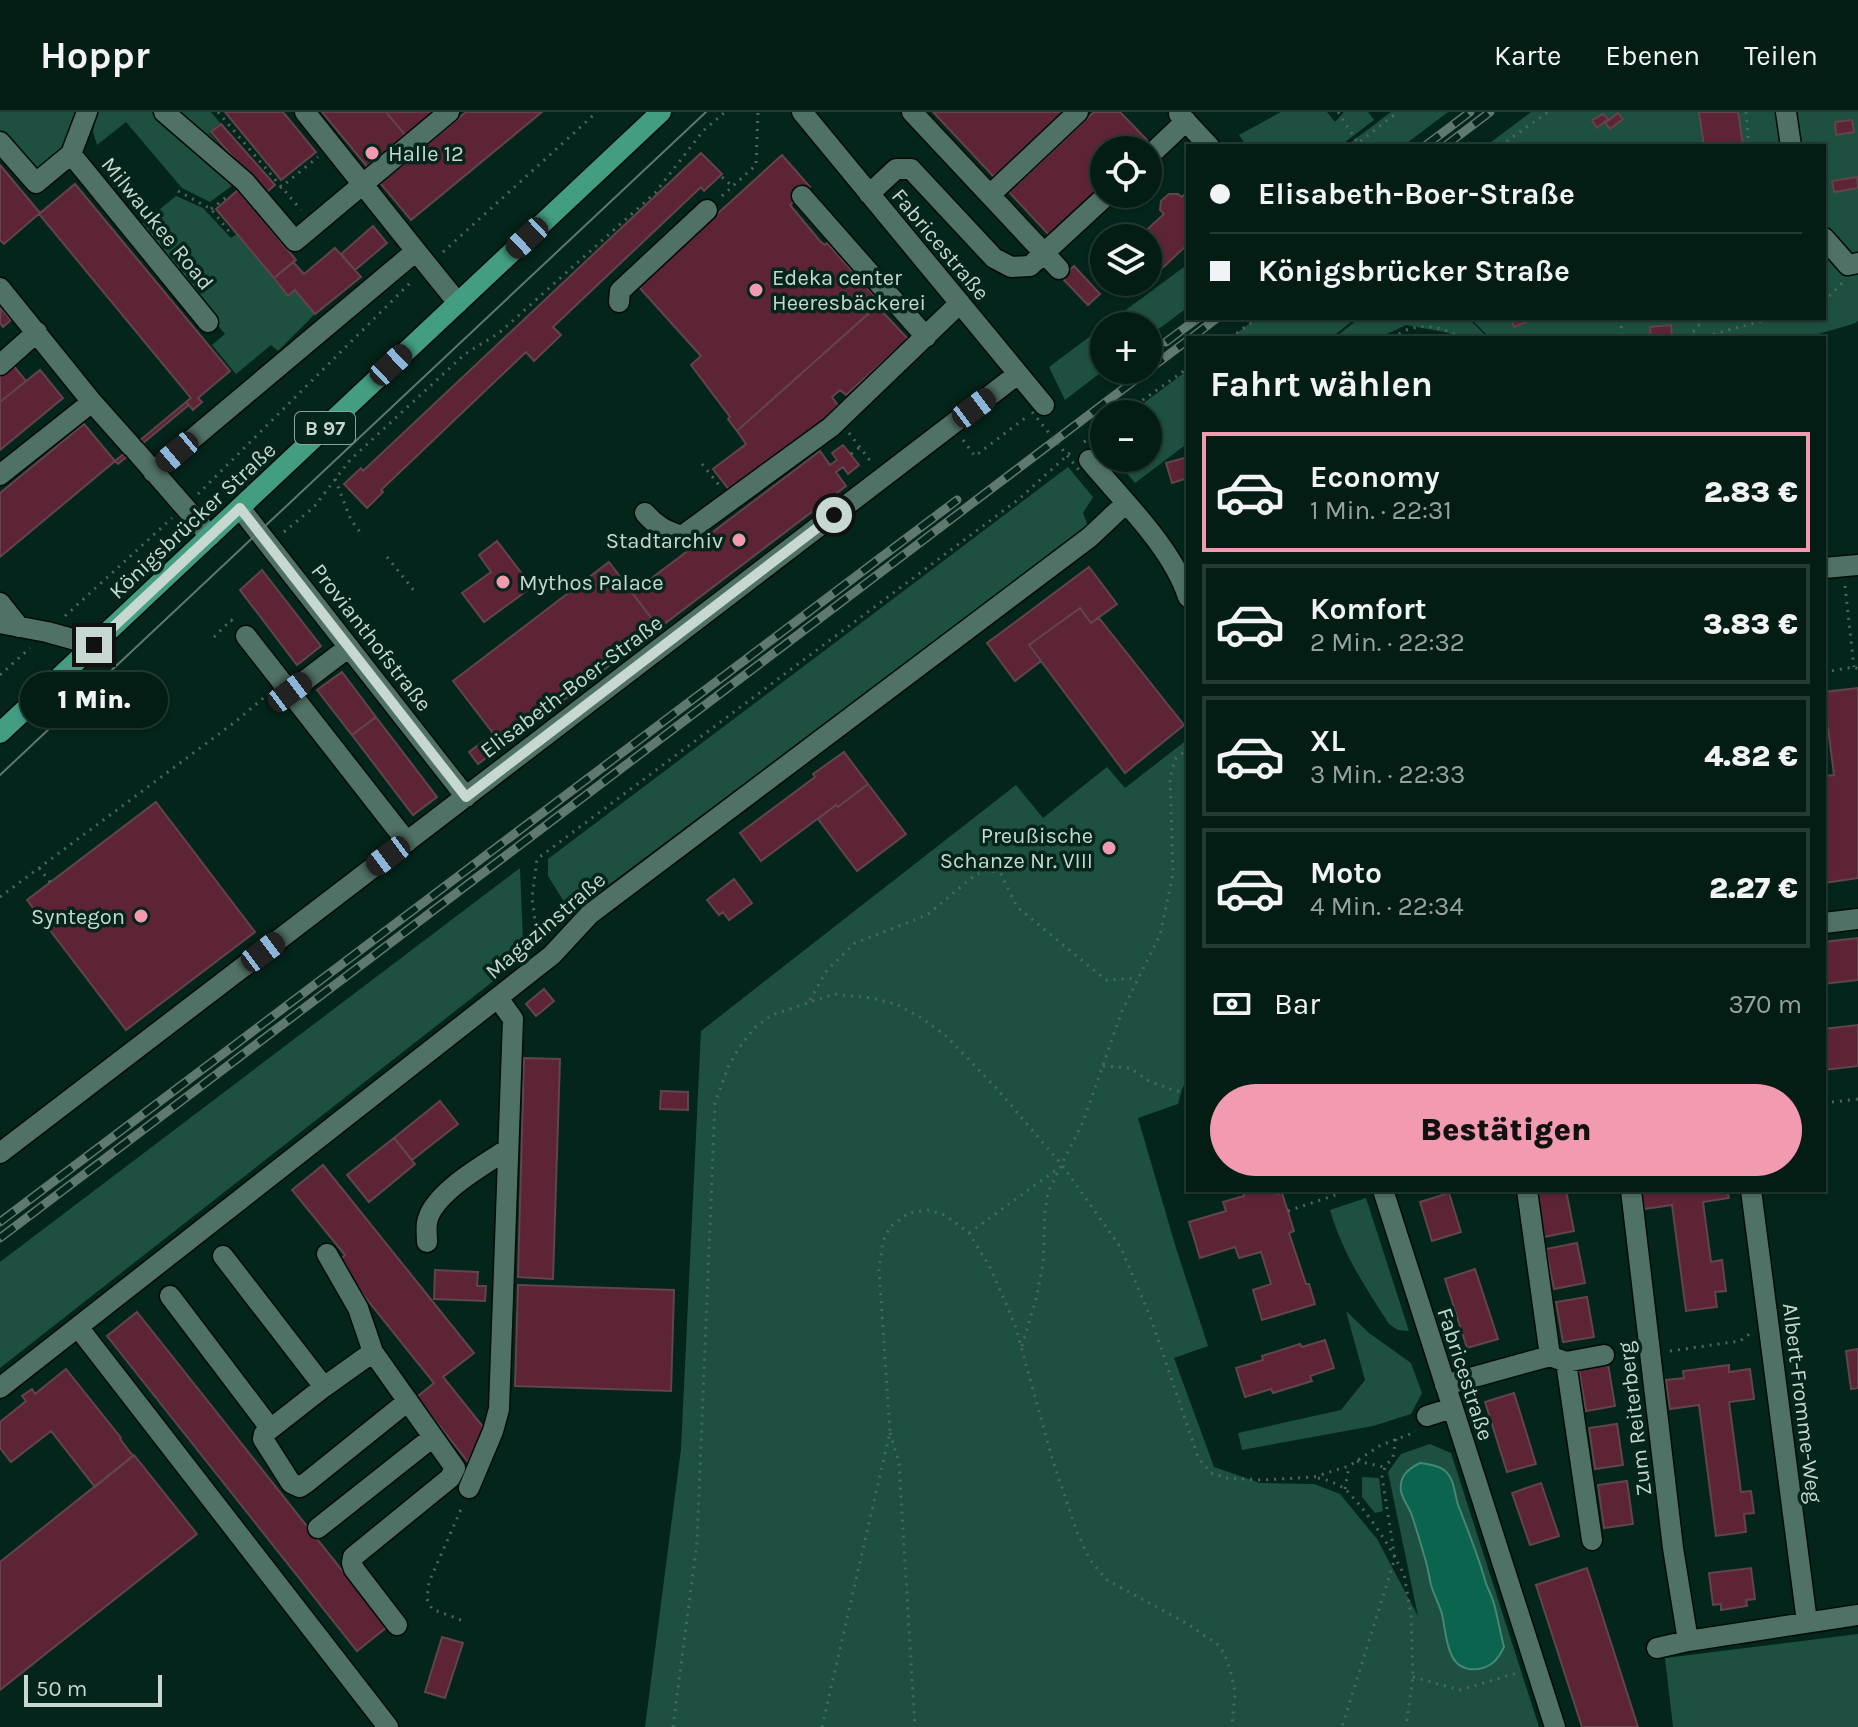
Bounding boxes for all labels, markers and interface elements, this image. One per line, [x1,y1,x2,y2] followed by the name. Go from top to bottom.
[40,33,150,78] text: Hoppr
[1494,39,1561,72] text: Karte
[1605,39,1700,72] text: Ebenen
[1744,39,1818,72] text: Teilen
[1090,136,1162,472] map controls
[1090,136,1162,208] button: locate
[388,141,464,167] place label: Halle 12
[363,144,381,162] marker: Halle 12
[96,152,219,295] street label: Milwaukee Road
[1258,176,1575,212] text: Elisabeth-Boer-Straße
[886,183,995,306] street label: Fabricestraße
[501,213,553,263] car
[1090,224,1162,296] button: layers
[1258,253,1570,289] text: Königsbrücker Straße
[772,265,926,316] place label: Edeka center Heeresbäckerei
[747,281,765,299] marker: Edeka center Heeresbäckerei
[1090,312,1162,384] button: +
[365,340,417,390] car
[1210,363,1433,405] text: Fahrt wählen
[948,384,1000,432] car
[1090,400,1162,472] button: −
[295,412,355,444] road number: B 97
[151,427,203,477] car
[104,437,281,605] street label: Königsbrücker Straße
[1214,456,1286,528] icon: car
[1310,459,1440,495] text: Economy
[1704,474,1798,510] text: 2.83 €
[1310,495,1452,526] text: 1 Min. · 22:31
[816,497,852,533] route start
[606,528,723,554] place label: Stadtarchiv
[730,531,748,549] marker: Stadtarchiv
[305,559,437,717] street label: Provianthofstraße
[519,570,663,596] place label: Mythos Palace
[494,573,512,591] marker: Mythos Palace
[1214,588,1286,660] icon: car
[1310,591,1427,627] text: Komfort
[1703,606,1798,642] text: 3.83 €
[475,610,668,764] street label: Elisabeth-Boer-Straße
[76,627,112,663] route end
[1310,627,1465,658] text: 2 Min. · 22:32
[264,668,316,716] car
[20,673,168,729] callout: 1 Min.
[57,684,131,715] text: 1 Min.
[1214,720,1286,792] icon: car
[1310,723,1345,759] text: XL
[1704,738,1798,774] text: 4.82 €
[1310,759,1465,790] text: 3 Min. · 22:33
[940,823,1093,874] place label: Preußische Schanze Nr. VIII
[362,832,414,880] car
[1100,839,1118,857] marker: Preußische Schanze Nr. VIII
[1214,852,1286,924] icon: car
[1310,855,1382,891] text: Moto
[480,867,611,985] street label: Magazinstraße
[1709,870,1798,906] text: 2.27 €
[1310,891,1464,922] text: 4 Min. · 22:34
[31,904,125,930] place label: Syntegon
[132,907,150,925] marker: Syntegon
[237,928,289,976] car
[1210,982,1254,1026] icon: cash
[1274,986,1320,1022] text: Bar
[1729,989,1802,1020] text: 370 m
[1210,1084,1802,1176] button: Bestätigen
[1777,1302,1827,1505] street label: Albert-Fromme-Weg
[1431,1305,1499,1444] street label: Fabricestraße
[1613,1340,1657,1498] street label: Zum Reiterberg
[24,1671,162,1707] scale bar
[36,1676,87,1702] text: 50 m

